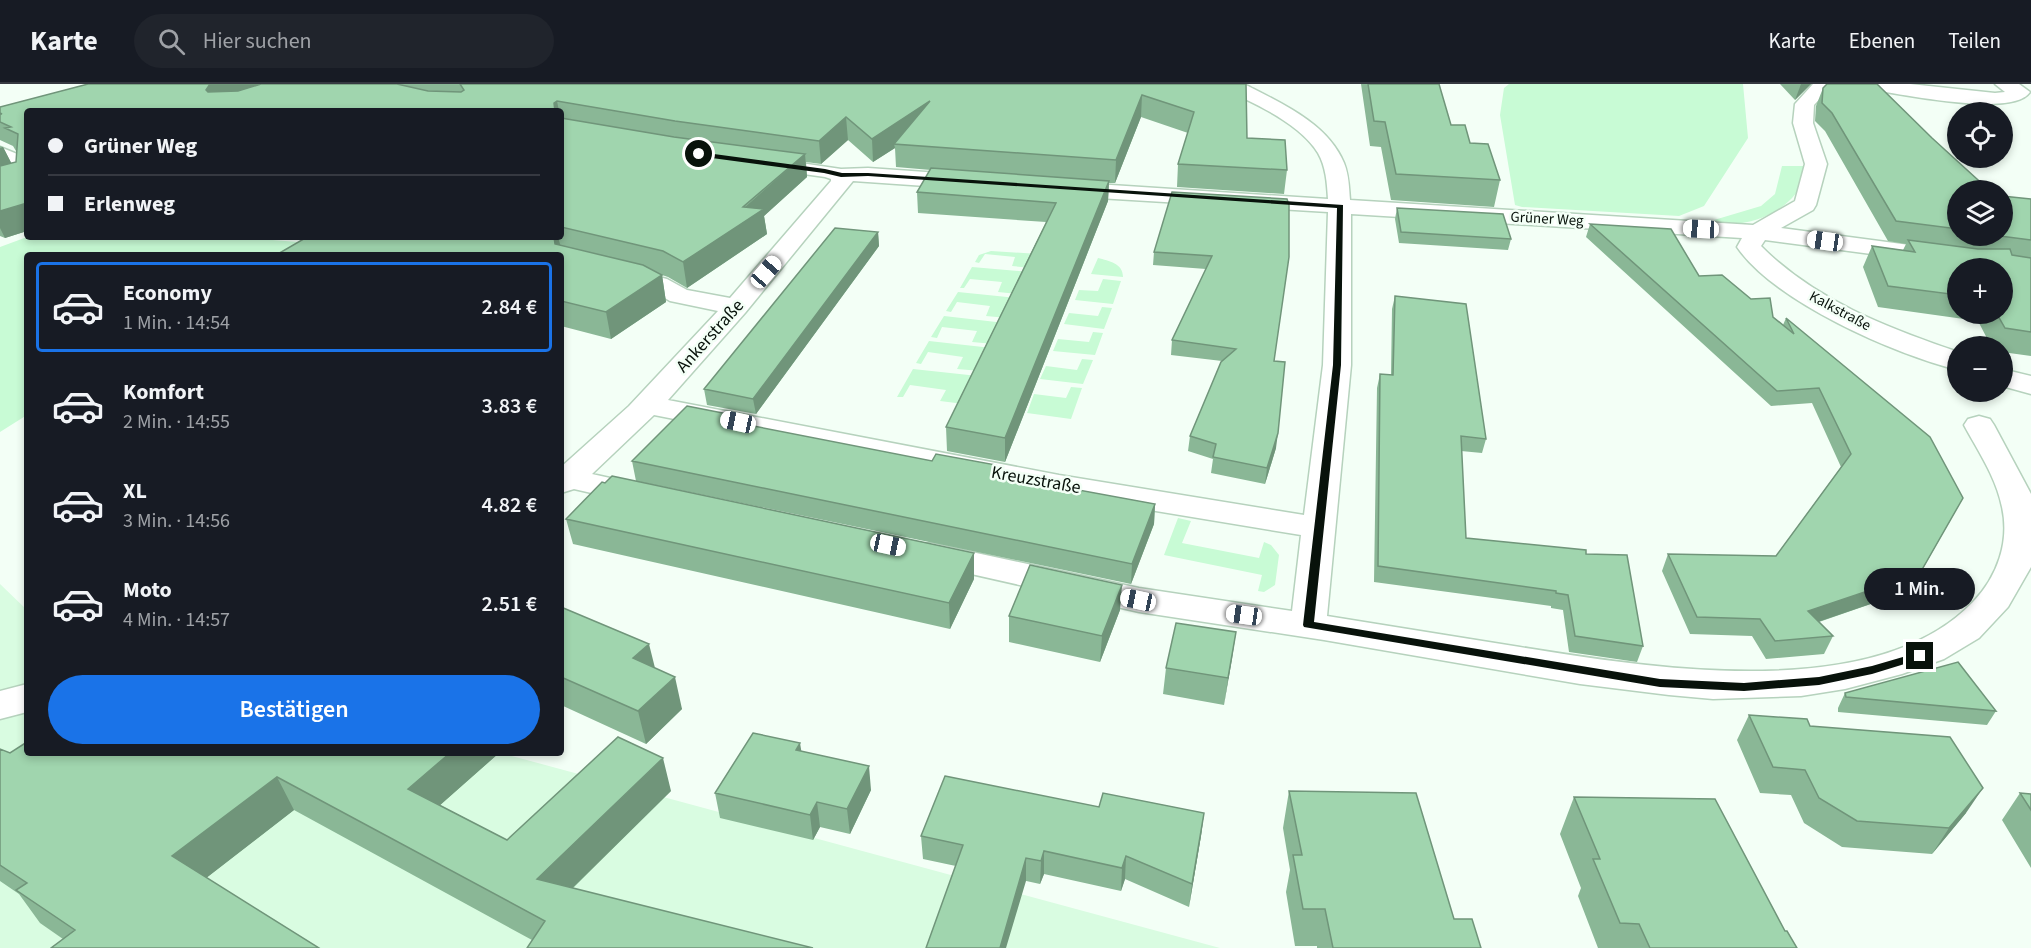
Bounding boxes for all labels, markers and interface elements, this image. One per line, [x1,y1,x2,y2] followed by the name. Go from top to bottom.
[134,14,554,68] search box
[30,21,98,61] text: Karte
[155,25,188,58] icon: search
[203,25,312,57] text: Hier suchen
[1769,26,1816,56] text: Karte
[1849,26,1915,56] text: Ebenen
[1948,26,2001,56] text: Teilen
[1947,102,2013,402] map controls
[1947,102,2013,168] button: locate
[84,130,197,162] text: Grüner Weg
[685,140,712,167] route start
[1947,180,2013,246] button: layers
[84,188,175,220] text: Erlenweg
[1510,207,1584,231] street label: Grüner Weg
[1683,219,1719,239] car
[1806,230,1844,252] car
[747,253,785,291] car
[1947,258,2013,324] button: +
[123,277,212,309] text: Economy
[51,280,105,334] icon: car
[1805,286,1875,336] street label: Kalkstraße
[481,291,537,323] text: 2.84 €
[670,294,750,378] street label: Ankerstraße
[123,309,230,337] text: 1 Min. · 14:54
[1947,336,2013,402] button: −
[123,376,204,408] text: Komfort
[51,379,105,433] icon: car
[481,390,537,422] text: 3.83 €
[123,408,230,436] text: 2 Min. · 14:55
[719,409,757,435] car
[989,460,1083,500] street label: Kreuzstraße
[123,475,147,507] text: XL
[51,478,105,532] icon: car
[481,489,537,521] text: 4.82 €
[123,507,230,535] text: 3 Min. · 14:56
[869,532,907,558] car
[1864,569,1976,611] callout: 1 Min.
[123,574,172,606] text: Moto
[1894,575,1945,603] text: 1 Min.
[51,577,105,631] icon: car
[1119,587,1157,613] car
[481,588,537,620] text: 2.51 €
[1225,604,1263,626] car
[123,606,230,634] text: 4 Min. · 14:57
[1906,642,1933,669] route end
[48,675,540,744] button: Bestätigen

